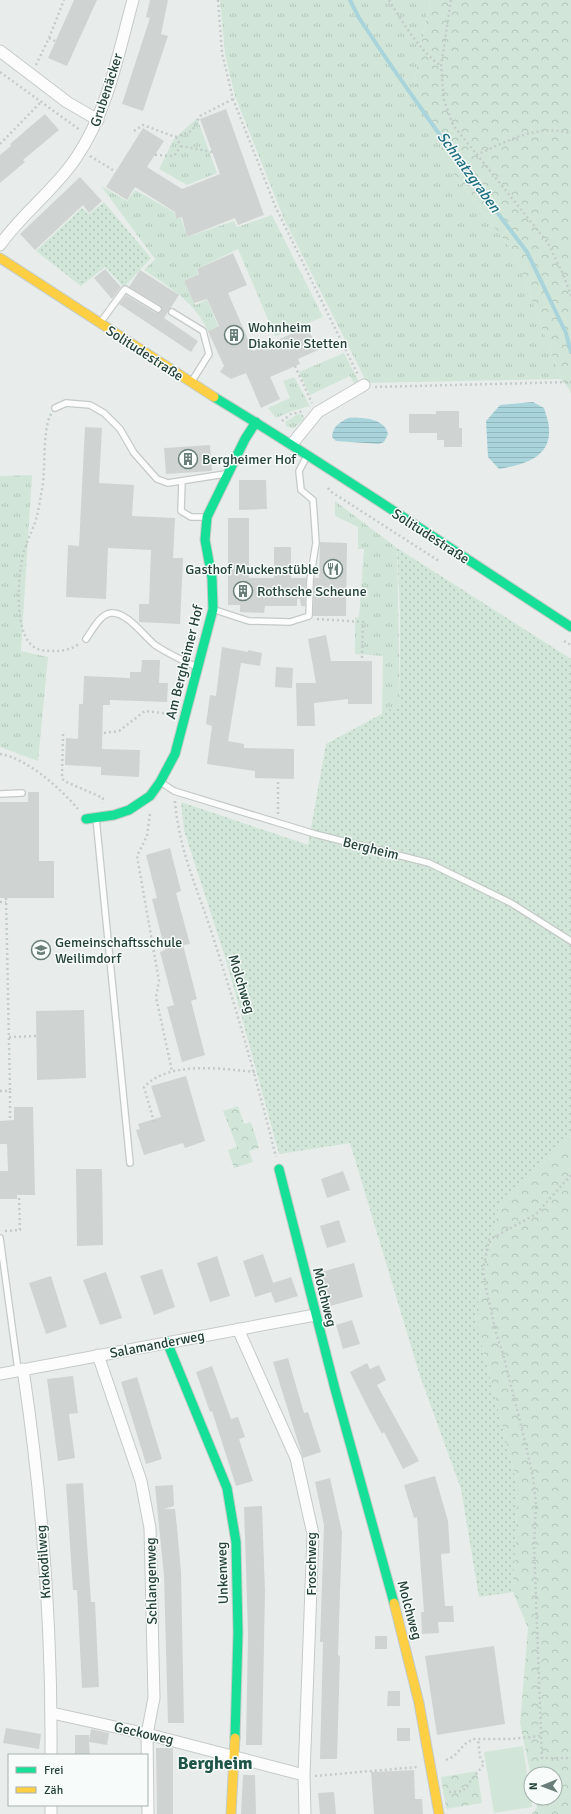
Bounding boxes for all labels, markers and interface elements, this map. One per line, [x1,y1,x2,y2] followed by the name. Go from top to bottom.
[87,50,127,129] street label: Grubenäcker
[434,128,505,217] water label: Schnatzgraben
[248,319,347,352] place label: Wohnheim Diakonie Stetten
[103,322,187,385] street label: Solitudestraße
[223,324,245,346] building icon: Wohnheim Diakonie Stetten
[177,448,199,470] building icon: Bergheimer Hof
[202,451,297,468] place label: Bergheimer Hof
[389,505,473,568] street label: Solitudestraße
[322,558,344,580] restaurant icon: Gasthof Muckenstüble
[185,561,319,578] place label: Gasthof Muckenstüble
[232,580,254,602] building icon: Rothsche Scheune
[257,583,367,600] place label: Rothsche Scheune
[162,602,207,721] street label: Am Bergheimer Hof
[341,833,401,864] street label: Bergheim
[55,934,182,967] place label: Gemeinschaftsschule Weilimdorf
[30,939,52,961] school or university icon: Gemeinschaftsschule Weilimdorf
[224,953,259,1016] street label: Molchweg
[309,1266,340,1329] street label: Molchweg
[108,1327,206,1362] street label: Salamanderweg
[32,1524,55,1599] street label: Krokodilweg
[303,1532,320,1596] street label: Froschweg
[142,1537,161,1625] street label: Schlangenweg
[213,1541,232,1605] street label: Unkenweg
[393,1579,426,1642] street label: Molchweg
[112,1718,175,1749] street label: Geckoweg
[177,1752,253,1774] district label: Bergheim
[8,1754,148,1806] legend
[44,1763,63,1778] text: Frei
[523,1766,563,1806] north arrow
[527,1782,540,1790] text: N
[44,1783,63,1798] text: Zäh

